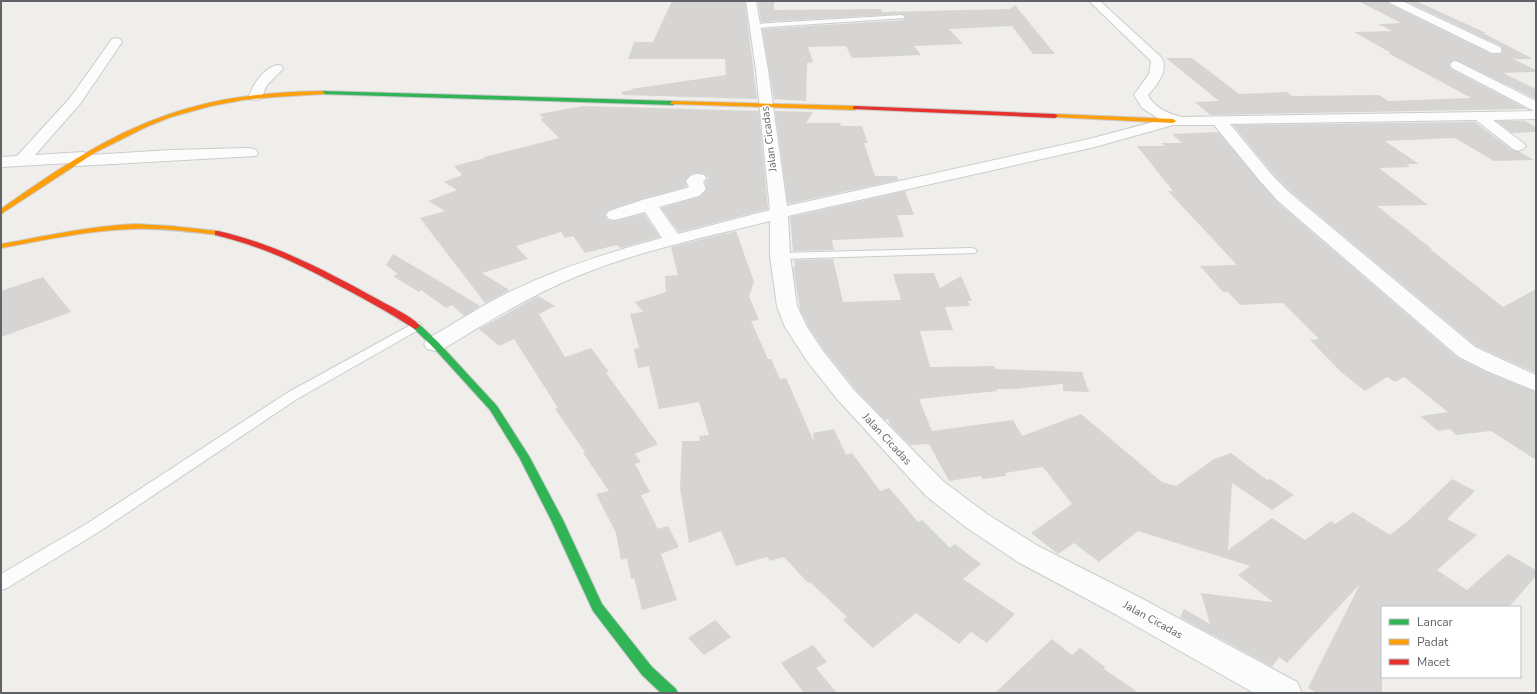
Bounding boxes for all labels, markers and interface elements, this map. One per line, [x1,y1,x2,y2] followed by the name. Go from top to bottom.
[758,105,781,174] street label: Jalan Cicadas
[858,409,915,468] street label: Jalan Cicadas
[1120,597,1185,643] street label: Jalan Cicadas
[1381,606,1521,678] legend
[1417,614,1454,630] text: Lancar
[1417,634,1449,650] text: Padat
[1417,654,1450,670] text: Macet

